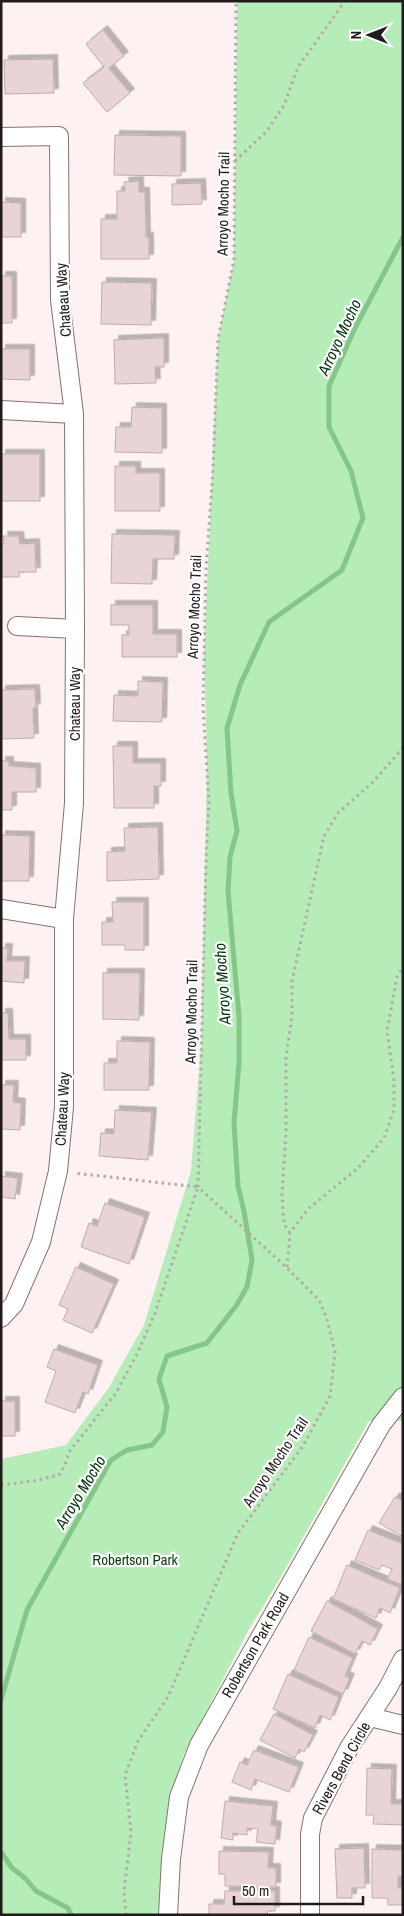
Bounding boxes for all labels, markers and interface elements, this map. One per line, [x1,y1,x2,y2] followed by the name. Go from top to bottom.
[344,10,394,60] north arrow
[347,31,365,39] text: N
[212,152,234,257] street label: Arroyo Mocho Trail
[50,261,76,338] street label: Chateau Way
[311,295,366,380] water label: Arroyo Mocho
[182,555,206,660] street label: Arroyo Mocho Trail
[64,666,85,741] street label: Chateau Way
[208,942,236,1027] water label: Arroyo Mocho
[180,960,202,1065] street label: Arroyo Mocho Trail
[50,1071,74,1147] street label: Chateau Way
[237,1413,313,1512] street label: Arroyo Mocho Trail
[49,1451,110,1534] water label: Arroyo Mocho
[92,1549,179,1570] park label: Robertson Park
[216,1589,294,1701] street label: Robertson Park Road
[307,1718,375,1818] street label: Rivers Bend Circle
[234,1874,363,1906] scale bar
[242,1880,269,1901] text: 50 m

